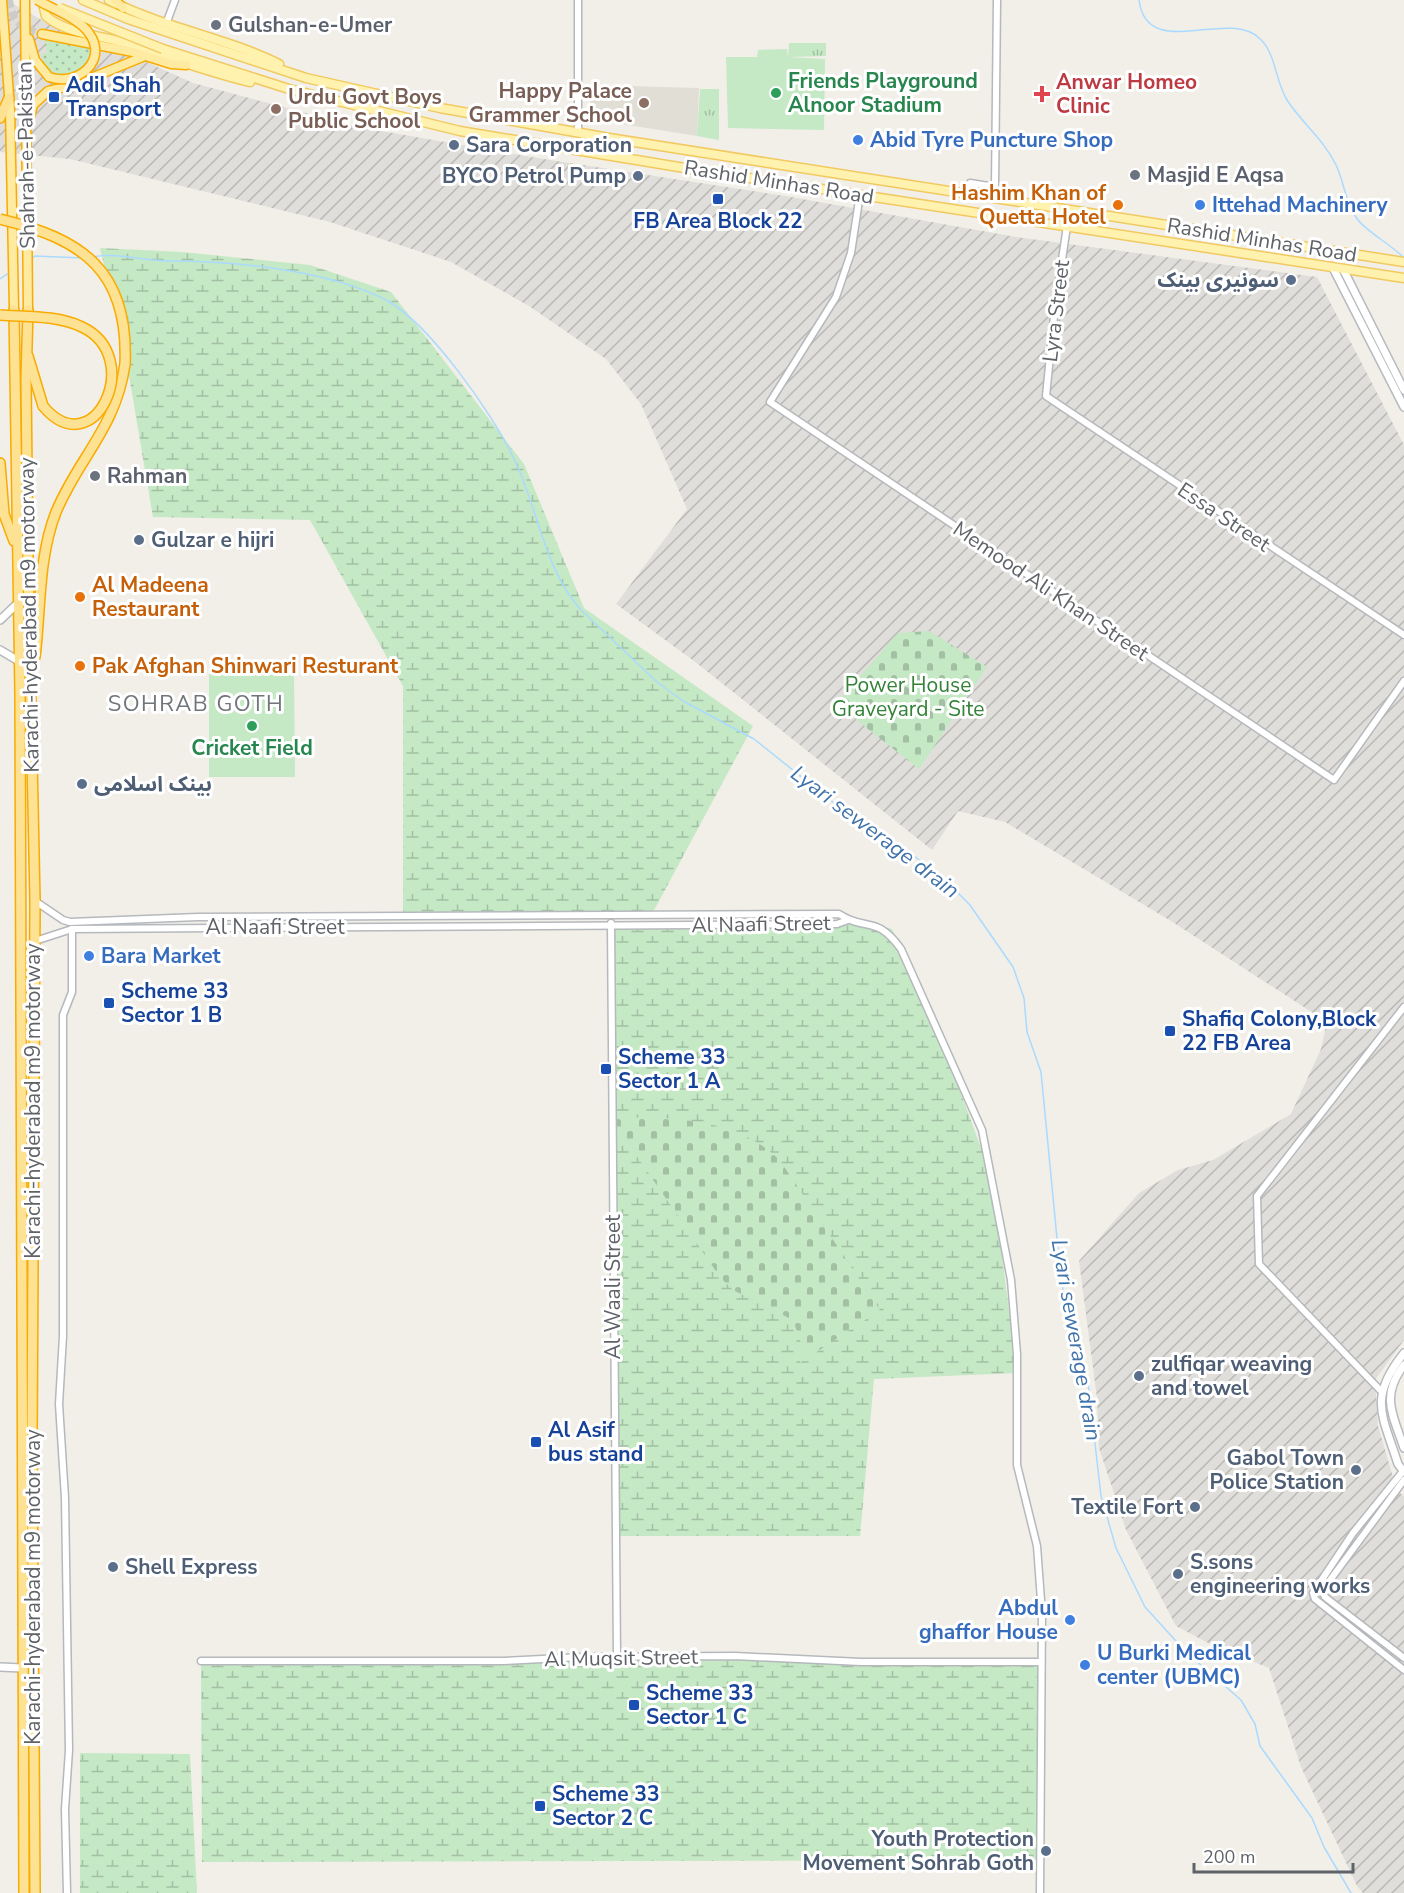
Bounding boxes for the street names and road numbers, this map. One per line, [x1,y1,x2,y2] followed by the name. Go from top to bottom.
[10,61,42,249] street label: Shahrah-e-Pakistan
[682,153,876,211] street label: Rashid Minhas Road
[1165,211,1359,269] street label: Rashid Minhas Road
[1036,258,1076,364] street label: Lyra Street
[12,457,46,773] street label: Karachi-hyderabad m9 motorway
[1172,476,1276,559] street label: Essa Street
[948,515,1155,667] street label: Memood Ali Khan Street
[691,909,831,939] street label: Al Naafi Street
[205,913,345,941] street label: Al Naafi Street
[19,943,47,1259] street label: Karachi-hyderabad m9 motorway
[599,1214,627,1359] street label: Al Waali Street
[19,1429,47,1745] street label: Karachi-hyderabad m9 motorway
[544,1643,699,1673] street label: Al Muqsit Street

